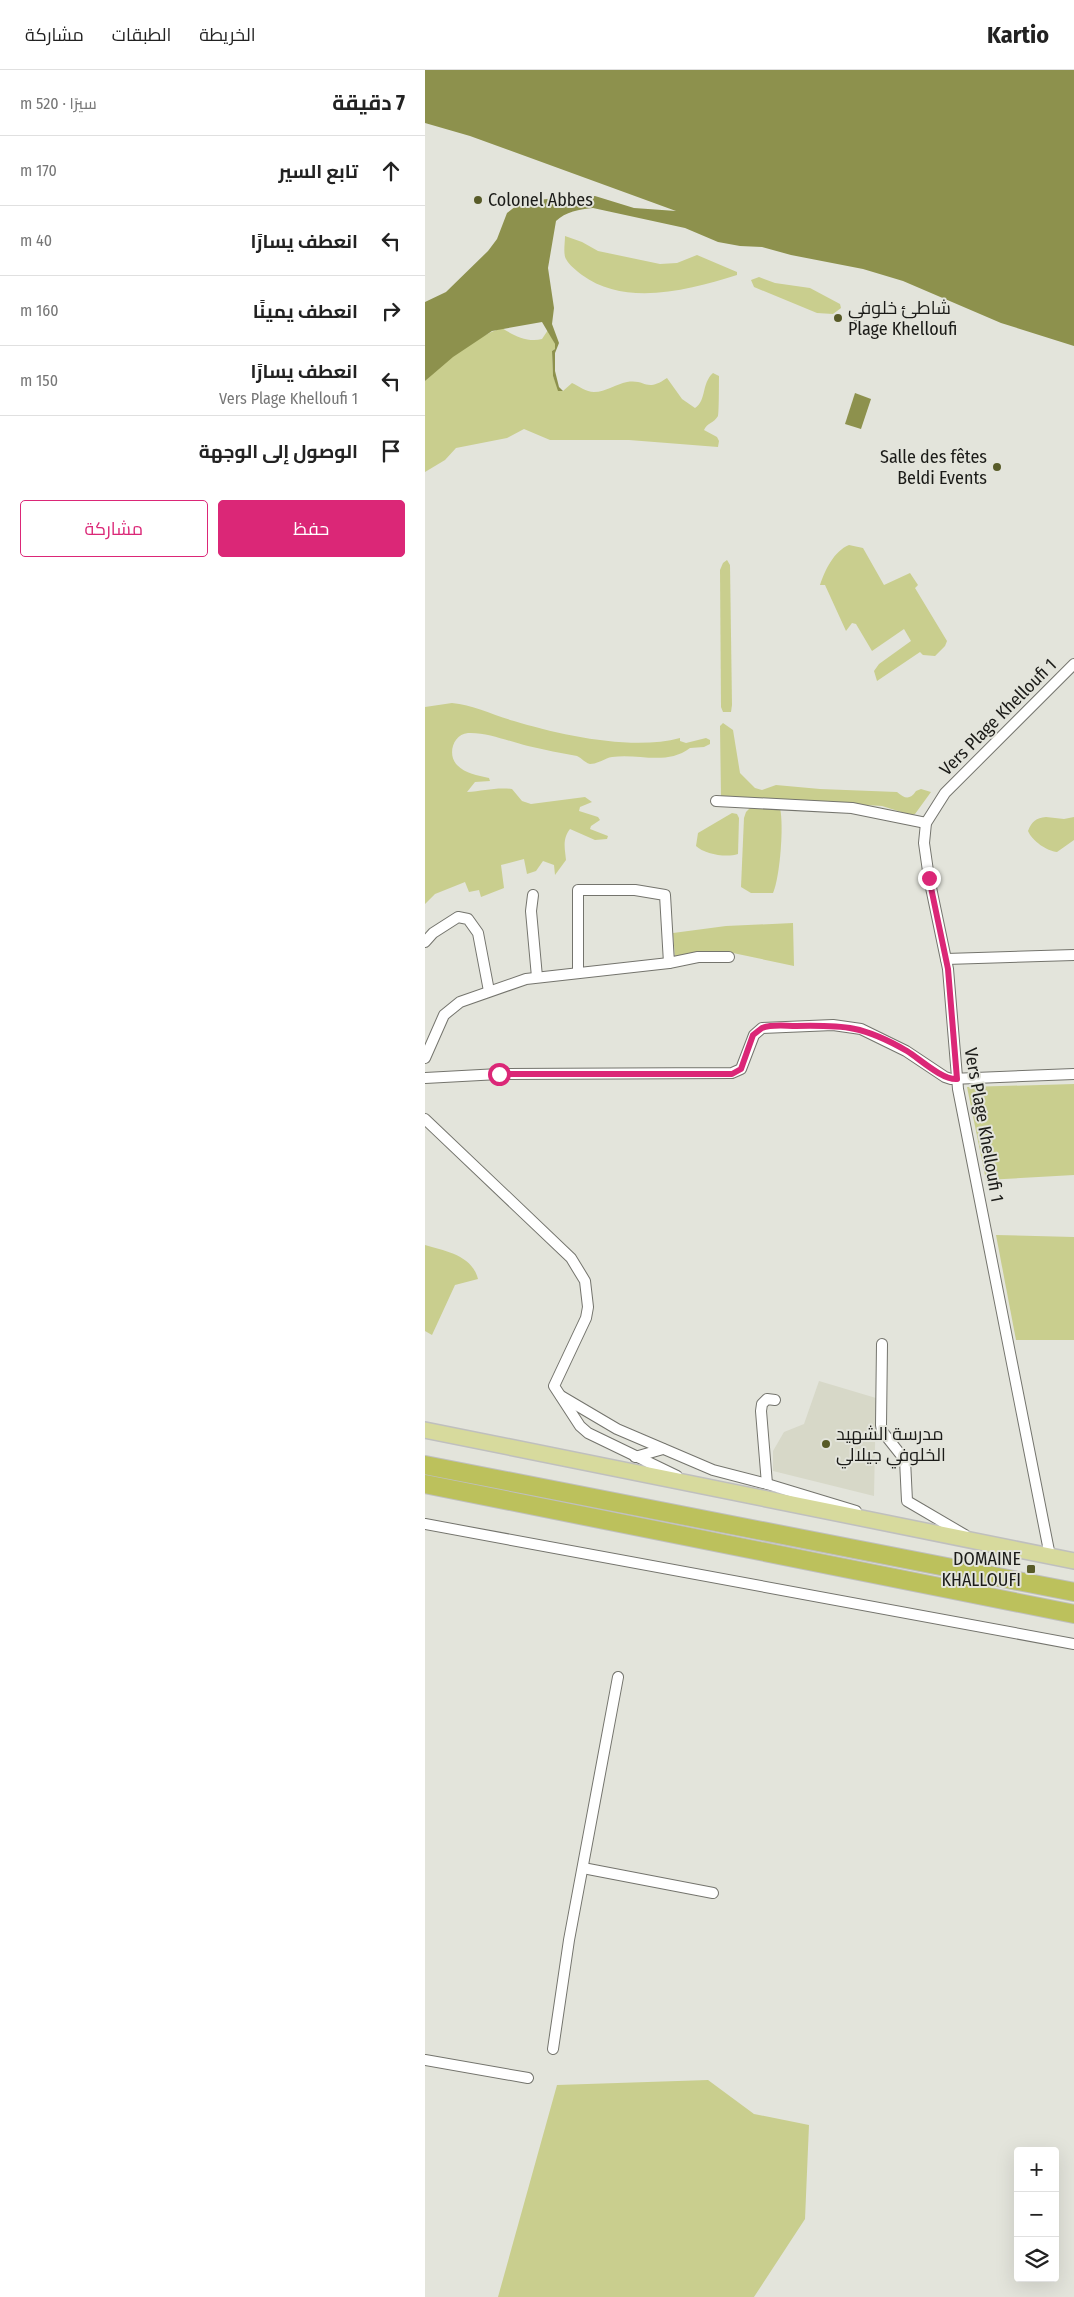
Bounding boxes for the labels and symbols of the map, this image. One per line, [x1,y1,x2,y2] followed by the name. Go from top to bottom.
[488,189,593,211] place label: Colonel Abbes
[472,194,484,206] marker: Colonel Abbes
[848,297,957,340] place label: شاطئ خلوفي Plage Khelloufi
[832,312,844,324] marker: شاطئ خلوفي Plage Khelloufi
[880,446,987,489] place label: Salle des fêtes Beldi Events
[991,461,1003,473] marker: Salle des fêtes Beldi Events
[935,654,1061,780] street label: Vers Plage Khelloufi 1
[918,867,941,890] route end
[960,1046,1008,1204] street label: Vers Plage Khelloufi 1
[488,1063,511,1086] route start
[836,1423,946,1469] place label: مدرسة الشهيد الخلوفي جيلالي
[820,1438,832,1450] marker: مدرسة الشهيد الخلوفي جيلالي
[941,1548,1021,1591] place label: DOMAINE KHALLOUFI
[1025,1563,1037,1575] marker: DOMAINE KHALLOUFI

